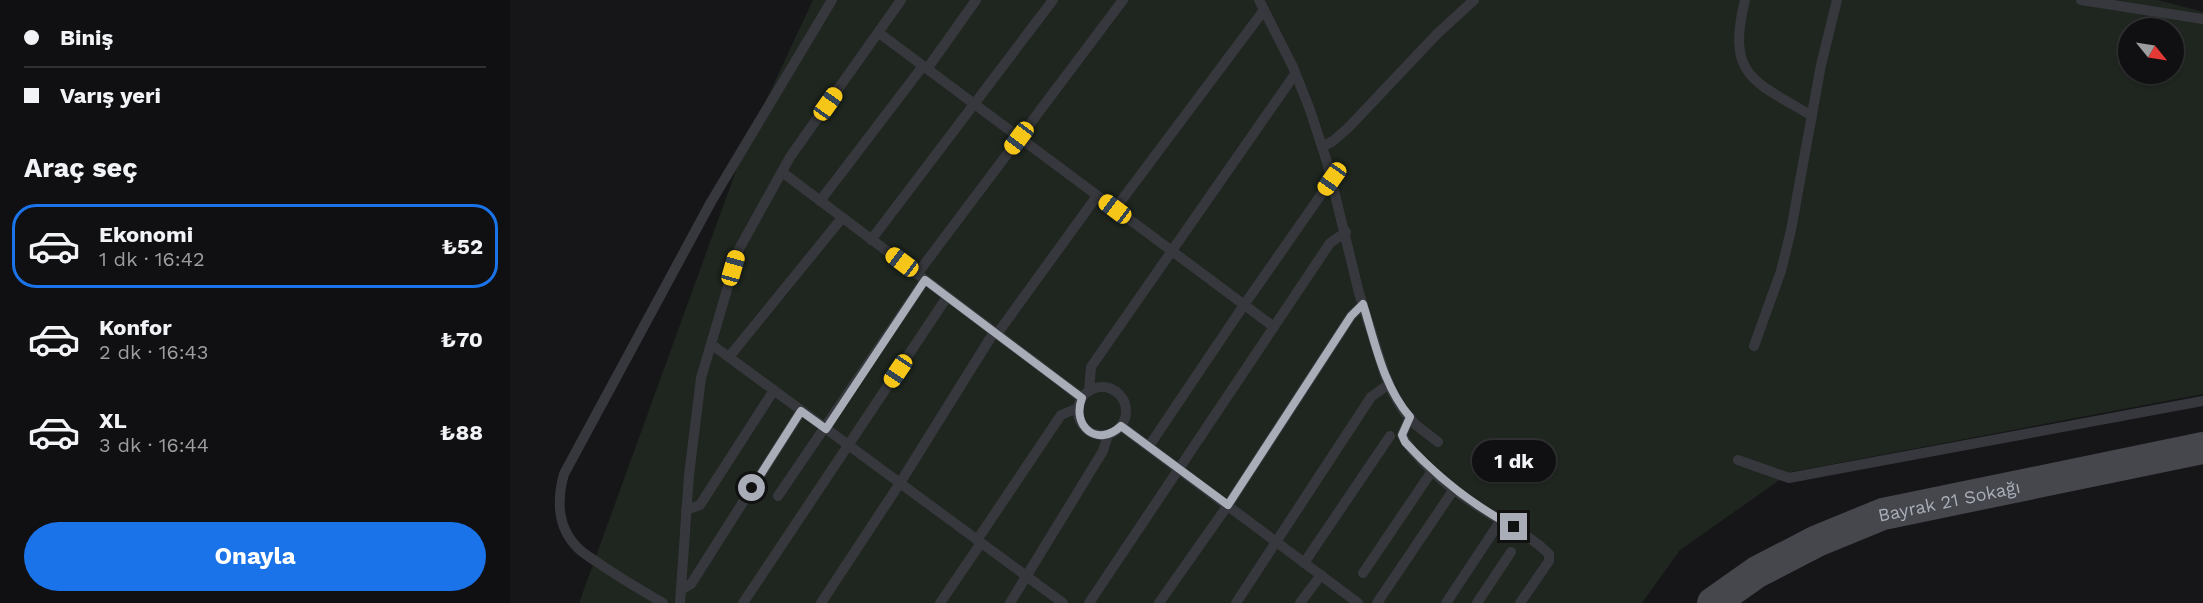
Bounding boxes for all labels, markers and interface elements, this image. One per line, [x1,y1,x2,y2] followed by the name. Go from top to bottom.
[2118,18,2184,84] north arrow
[2118,18,2184,84] map controls
[60,25,113,50] text: Biniş
[60,83,161,108] text: Varış yeri
[810,84,846,124] car
[1001,118,1037,158] car
[24,152,138,184] text: Araç seç
[1314,159,1350,199] car
[1095,191,1135,227] car
[27,219,81,273] icon: car
[99,222,193,247] text: Ekonomi
[441,234,483,259] text: ₺52
[882,244,922,280] car
[99,247,205,271] text: 1 dk · 16:42
[719,248,747,288] car
[27,312,81,366] icon: car
[99,315,172,340] text: Konfor
[440,327,483,352] text: ₺70
[99,340,208,364] text: 2 dk · 16:43
[880,351,916,391] car
[27,405,81,459] icon: car
[99,408,127,433] text: XL
[440,420,483,445] text: ₺88
[99,433,209,457] text: 3 dk · 16:44
[1472,440,1556,482] callout: 1 dk
[1494,449,1534,473] text: 1 dk
[738,474,765,501] route start
[1876,476,2022,525] street label: Bayrak 21 Sokağı
[1500,513,1527,540] route end
[24,522,486,591] button: Onayla

